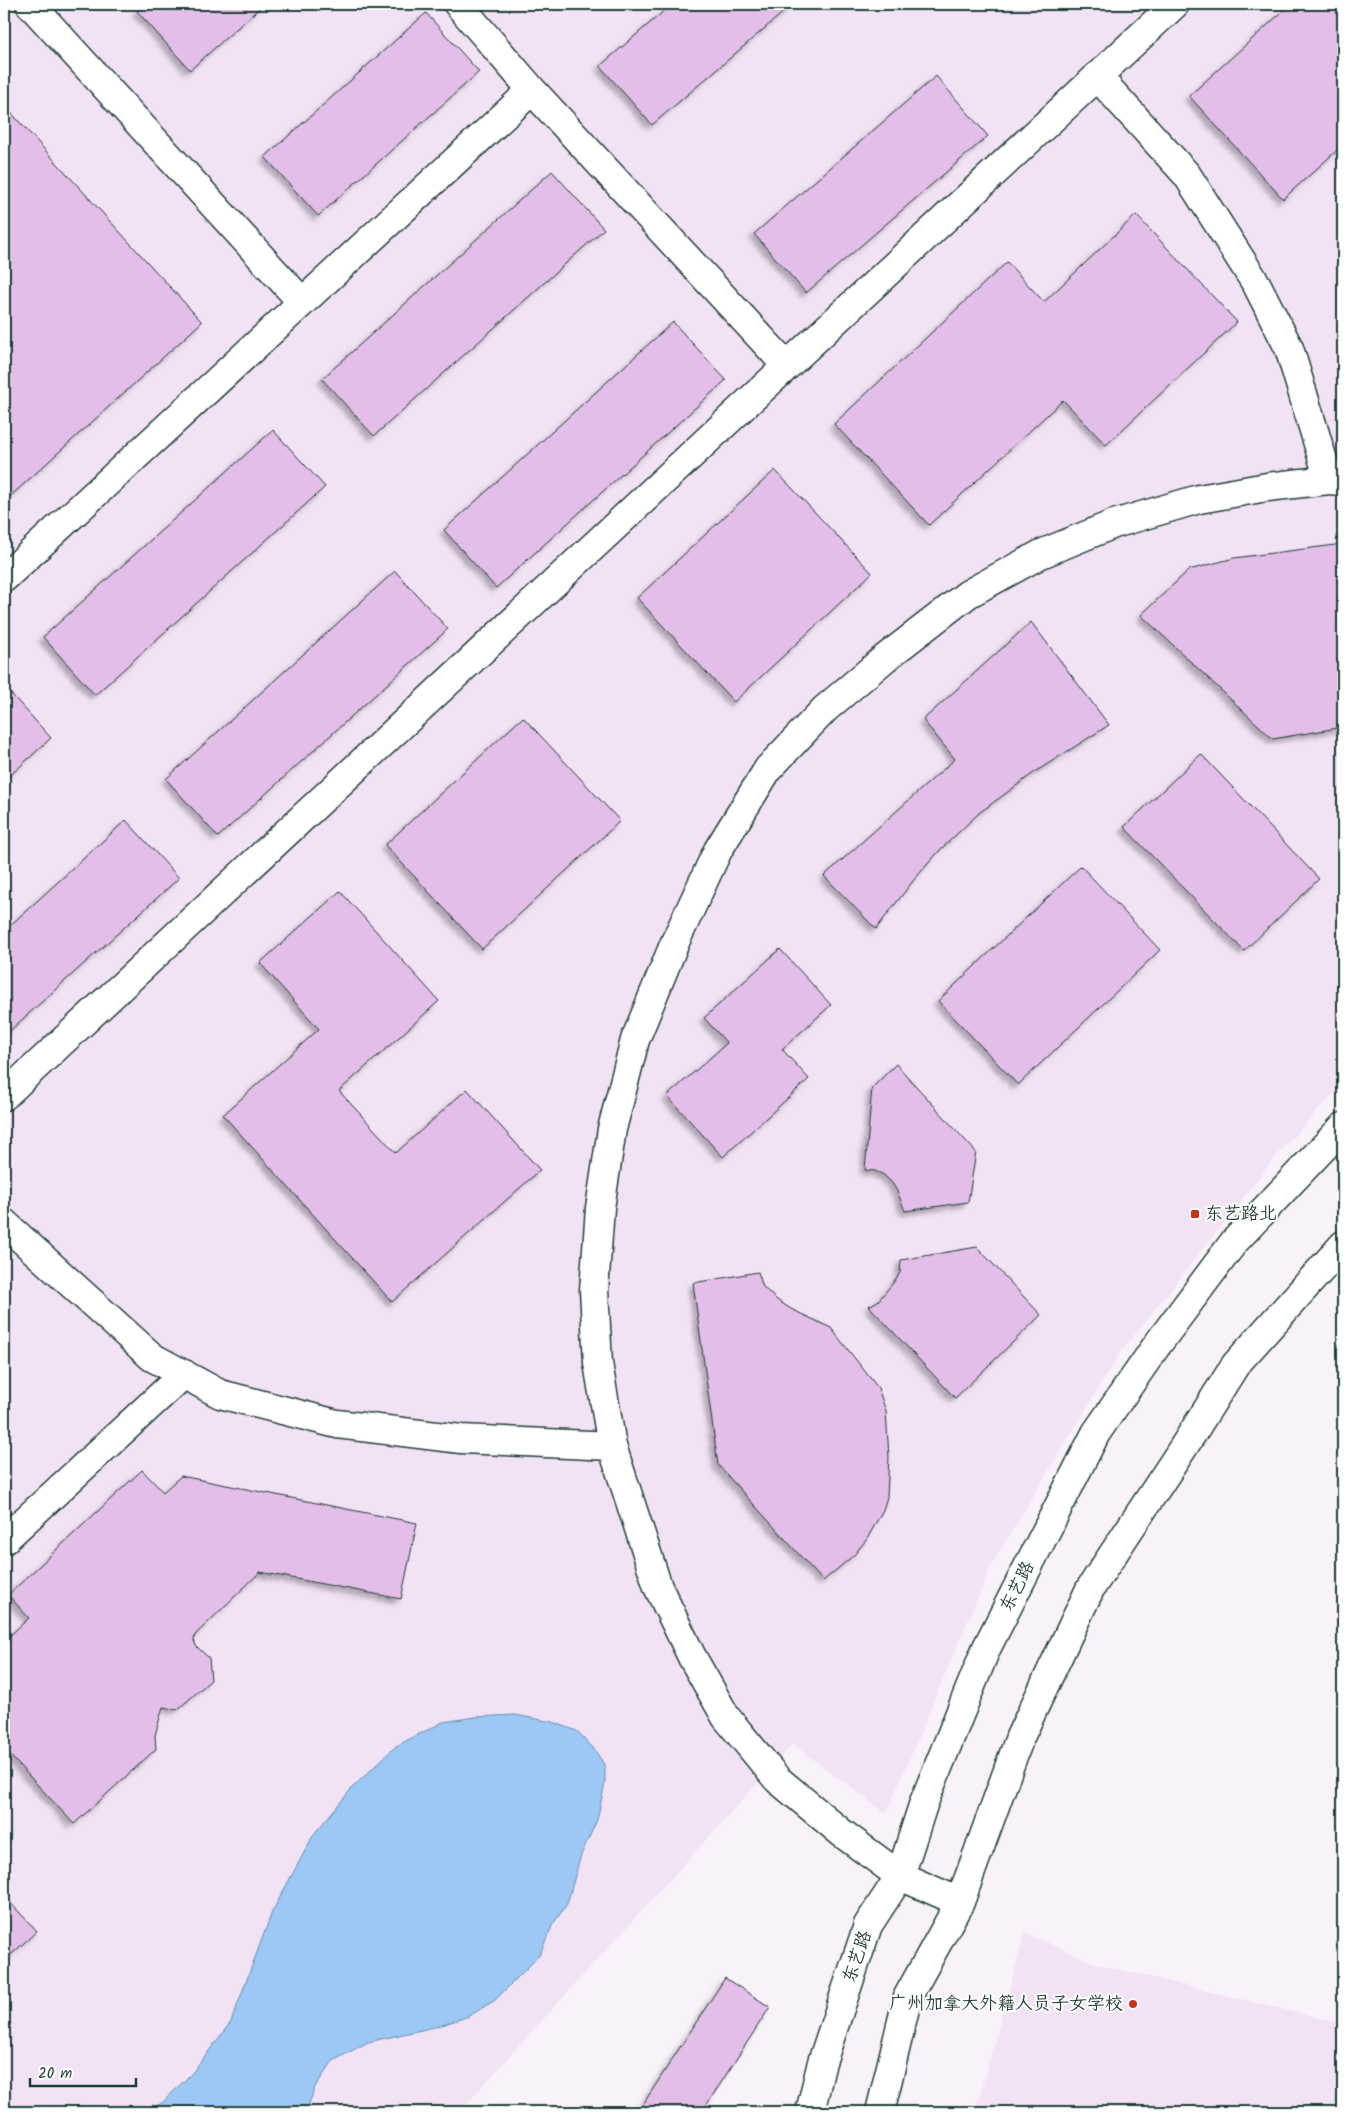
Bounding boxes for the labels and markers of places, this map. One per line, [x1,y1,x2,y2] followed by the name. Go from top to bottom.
[1205,1200,1277,1229] place label: 东艺路北
[1189,1208,1201,1220] marker: 东艺路北
[889,1990,1123,2019] place label: 广州加拿大外籍人员子女学校
[1127,1998,1139,2010] marker: 广州加拿大外籍人员子女学校

